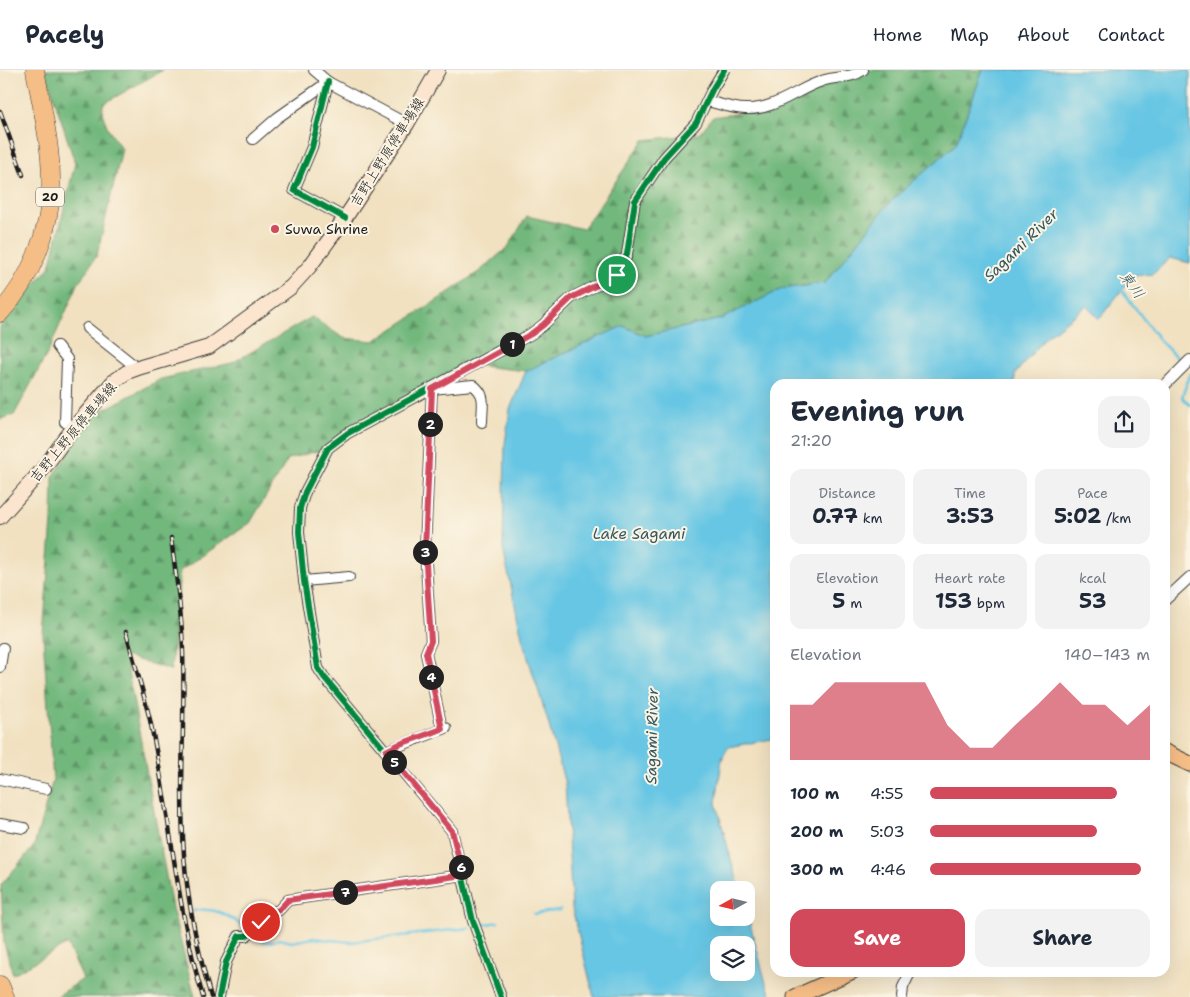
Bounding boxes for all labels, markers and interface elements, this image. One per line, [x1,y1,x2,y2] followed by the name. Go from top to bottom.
[25,19,104,51] text: Pacely
[873,23,922,47] text: Home
[950,23,989,47] text: Map
[1017,23,1070,47] text: About
[1098,23,1165,47] text: Contact
[346,94,428,210] street label: 吉野上野原停車場線
[36,188,64,206] road number: 20
[979,204,1063,286] water label: Sagami River
[285,220,369,238] place label: Suwa Shrine
[269,223,281,235] marker: Suwa Shrine
[596,254,638,296] pin
[603,261,631,289] icon: arrive
[1115,267,1149,303] water label: 東川
[500,332,524,356] pin: 1
[509,335,516,353] text: 1
[26,378,120,486] street label: 吉野上野原停車場線
[790,392,965,430] text: Evening run
[1098,396,1150,448] button: share
[418,412,442,436] pin: 2
[426,415,435,433] text: 2
[790,430,832,451] text: 21:20
[819,484,876,502] text: Distance
[954,484,986,502] text: Time
[1077,484,1108,502] text: Pace
[812,502,858,530] text: 0.77
[946,502,994,530] text: 3:53
[1054,502,1102,530] text: 5:02
[858,509,883,527] text: km
[1102,509,1131,527] text: /km
[593,524,686,544] water label: Lake Sagami
[412,540,438,564] pin: 3
[421,543,430,561] text: 3
[816,569,879,587] text: Elevation
[934,569,1006,587] text: Heart rate
[1079,569,1106,587] text: kcal
[832,587,845,615] text: 5
[935,587,972,615] text: 153
[1079,587,1106,615] text: 53
[845,594,862,612] text: m
[972,594,1005,612] text: bpm
[790,644,862,665] text: Elevation
[1064,644,1150,665] text: 140–143 m
[418,664,444,690] pin: 4
[427,668,436,686] text: 4
[641,687,663,784] water label: Sagami River
[382,750,406,774] pin: 5
[390,753,399,771] text: 5
[790,783,839,804] text: 100 m
[870,783,904,804] text: 4:55
[790,821,843,842] text: 200 m
[870,821,905,842] text: 5:03
[448,854,474,880] pin: 6
[457,858,466,876] text: 6
[790,859,844,880] text: 300 m
[870,859,906,880] text: 4:46
[332,880,358,904] pin: 7
[710,881,755,926] north arrow
[710,881,755,981] map controls
[341,883,350,901] text: 7
[240,901,282,943] pin
[247,908,275,936] icon: check
[790,909,965,967] button: Save
[975,909,1150,967] button: Share
[710,936,755,981] button: layers

